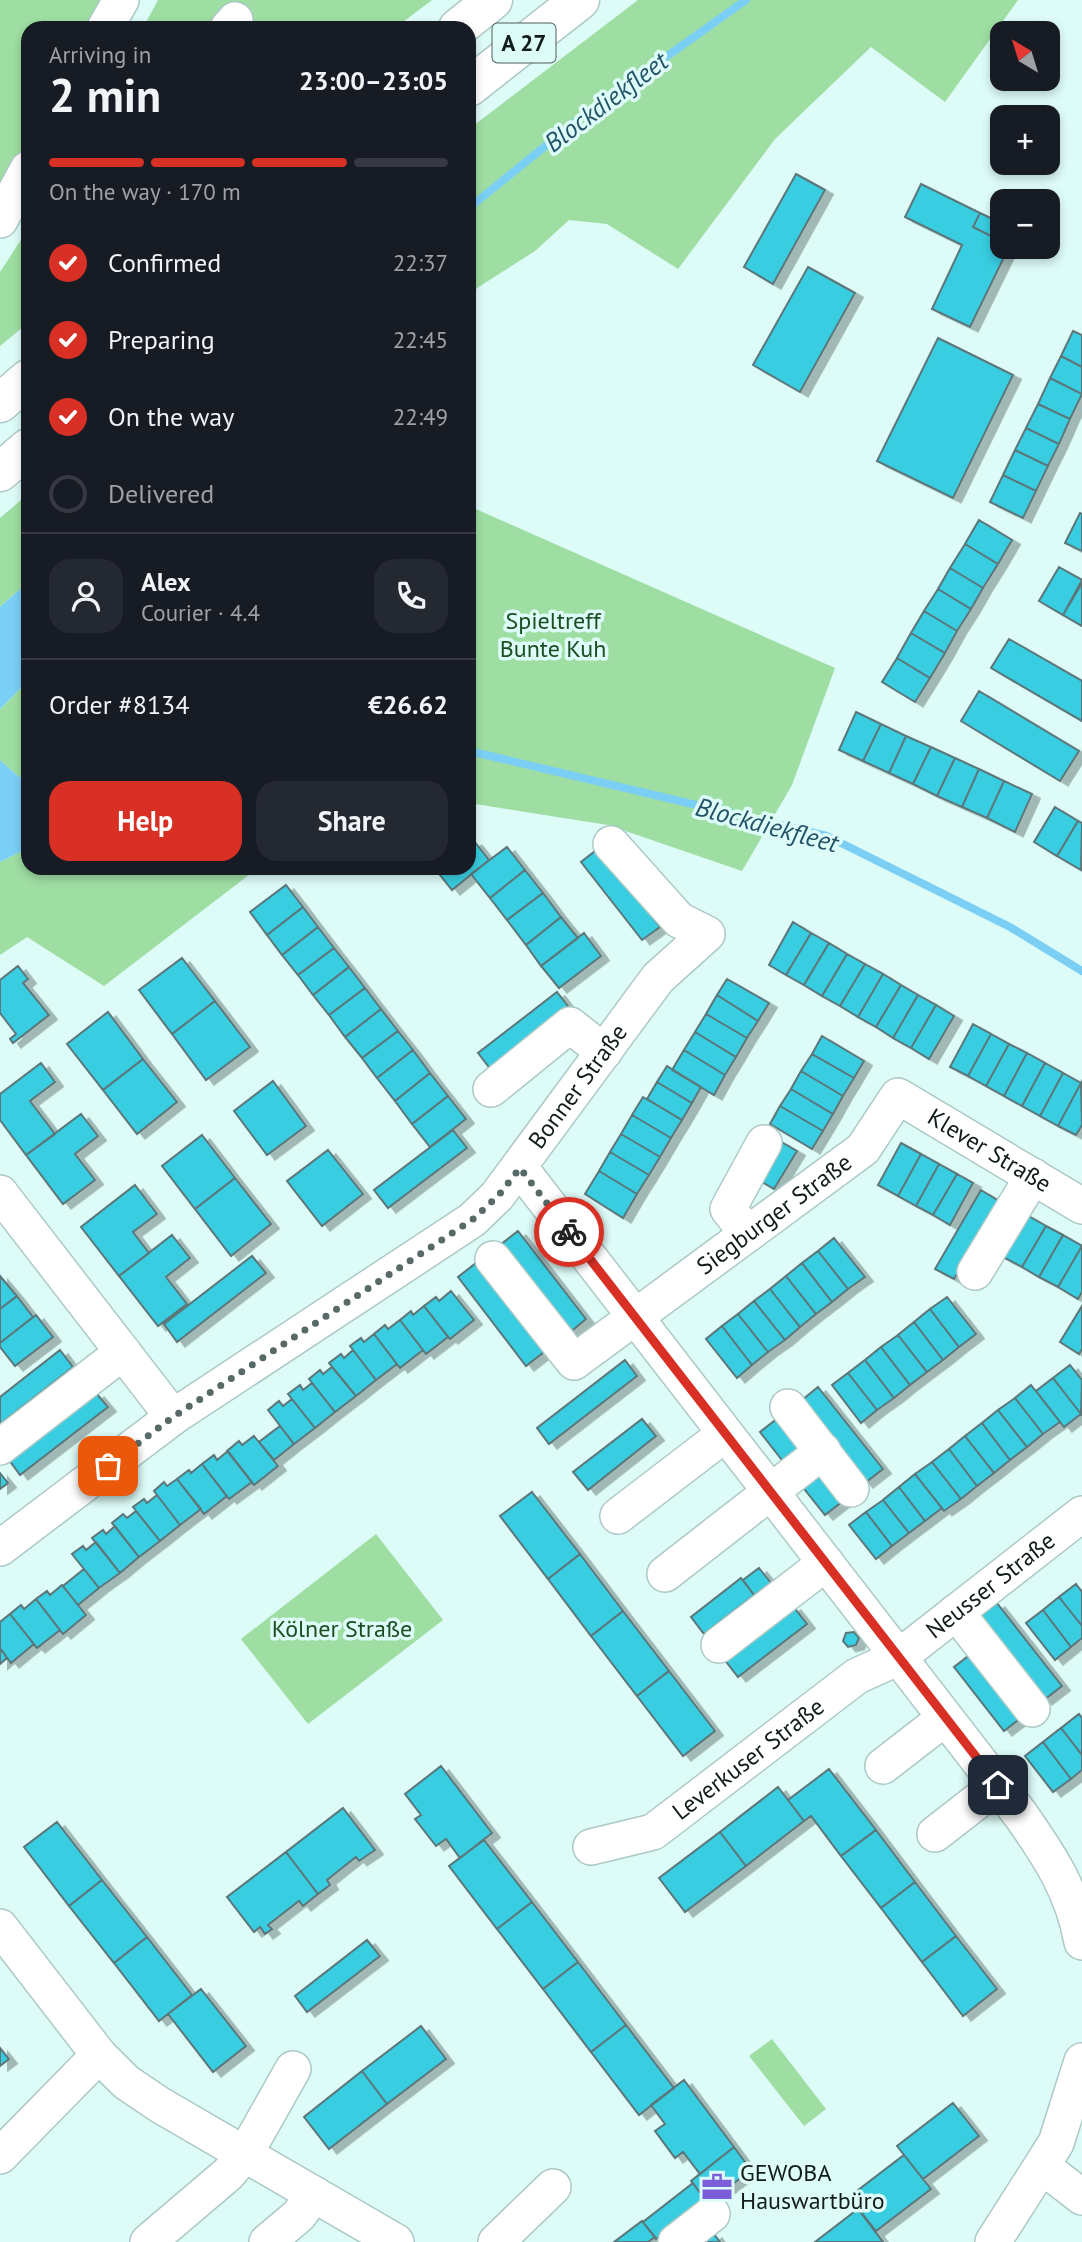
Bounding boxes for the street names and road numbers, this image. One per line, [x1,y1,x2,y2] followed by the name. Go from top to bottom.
[492,24,556,62] road number: A 27
[521,1018,634,1155] street label: Bonner Straße
[922,1101,1057,1199] street label: Klever Straße
[690,1146,858,1281] street label: Siegburger Straße
[919,1525,1061,1645] street label: Neusser Straße
[666,1691,830,1827] street label: Leverkuser Straße

